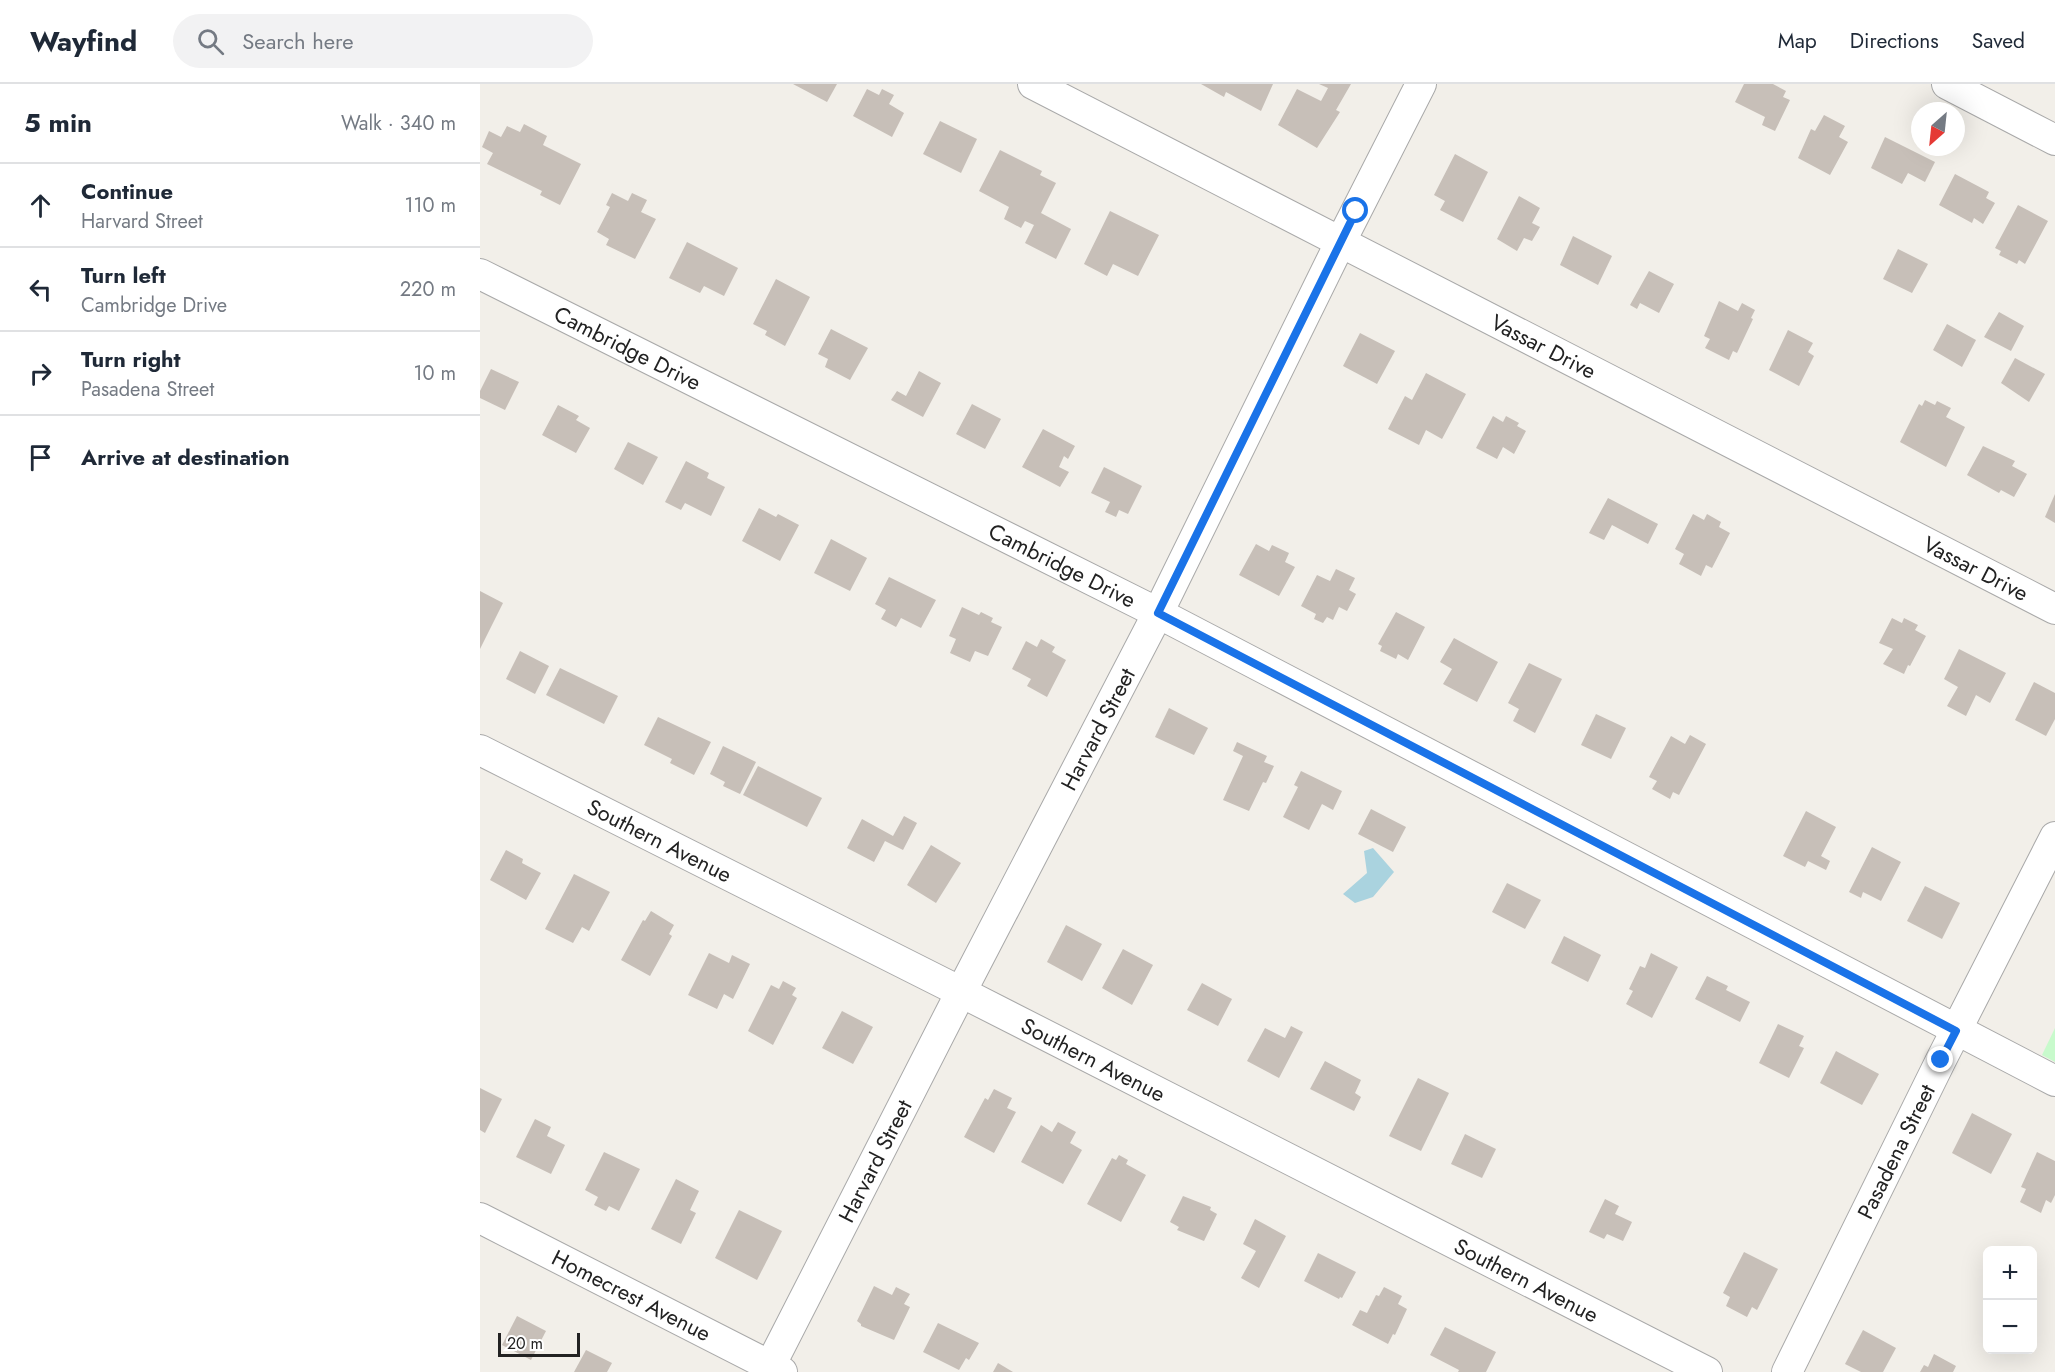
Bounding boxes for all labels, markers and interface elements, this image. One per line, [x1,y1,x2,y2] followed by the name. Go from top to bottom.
[173,14,593,68] search box
[30,21,137,62] text: Wayfind
[194,25,227,58] icon: search
[242,25,354,57] text: Search here
[1778,26,1817,56] text: Map
[1850,26,1939,56] text: Directions
[1972,26,2025,56] text: Saved
[1911,102,1965,156] north arrow
[24,104,92,142] text: 5 min
[341,109,456,138] text: Walk · 340 m
[81,175,173,207] text: Continue
[24,189,57,222] icon: ahead
[404,191,456,220] text: 110 m
[1342,197,1368,223] route start
[81,207,203,236] text: Harvard Street
[81,259,166,291] text: Turn left
[24,273,57,306] icon: left
[400,275,456,304] text: 220 m
[81,291,227,320] text: Cambridge Drive
[549,298,707,398] street label: Cambridge Drive
[1485,306,1602,387] street label: Vassar Drive
[81,343,181,375] text: Turn right
[24,357,57,390] icon: right
[413,359,456,388] text: 10 m
[81,375,214,404] text: Pasadena Street
[24,441,57,474] icon: arrive
[81,441,290,473] text: Arrive at destination
[983,515,1141,615] street label: Cambridge Drive
[1918,528,2034,609] street label: Vassar Drive
[1053,662,1143,796] street label: Harvard Street
[582,791,737,890] street label: Southern Avenue
[1016,1009,1171,1110] street label: Southern Avenue
[1927,1046,1953,1072] route end
[1849,1078,1943,1224] street label: Pasadena Street
[830,1093,920,1228] street label: Harvard Street
[1449,1230,1604,1330] street label: Southern Avenue
[546,1241,717,1349] street label: Homecrest Avenue
[1983,1246,2037,1354] map controls
[1983,1246,2037,1300] button: +
[1983,1300,2037,1354] button: −
[498,1330,580,1358] scale bar
[507,1332,543,1355] text: 20 m

